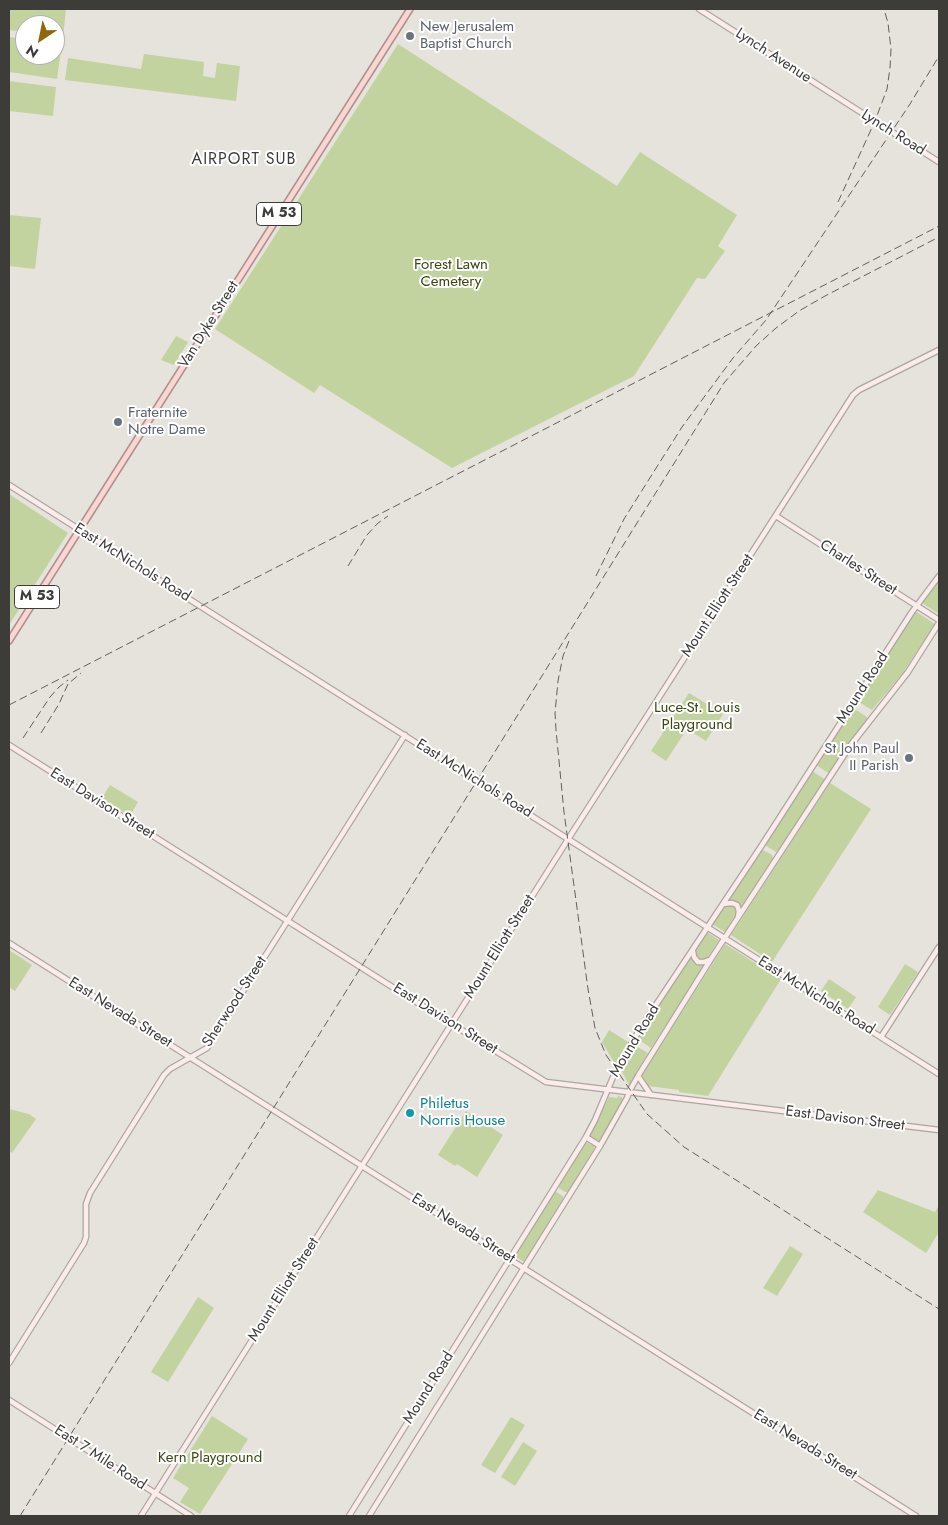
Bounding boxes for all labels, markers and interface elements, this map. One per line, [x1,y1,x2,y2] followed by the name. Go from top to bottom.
[15,15,65,65] north arrow
[420,18,514,53] place label: New Jerusalem Baptist Church
[732,25,814,87] street label: Lynch Avenue
[404,30,416,42] marker: New Jerusalem Baptist Church
[22,40,42,63] text: N
[858,106,928,160] street label: Lynch Road
[190,150,298,170] district label: AIRPORT SUB
[256,202,302,225] road number: M 53
[414,256,488,291] park label: Forest Lawn Cemetery
[175,278,243,372] street label: Van Dyke Street
[128,404,205,439] place label: Fraternite Notre Dame
[112,416,124,428] marker: Fraternite Notre Dame
[70,520,194,606] street label: East McNichols Road
[816,536,900,600] street label: Charles Street
[678,551,758,661] street label: Mount Elliott Street
[15,586,60,608] road number: M 53
[833,649,893,727] street label: Mound Road
[654,699,740,734] park label: Luce-St. Louis Playground
[412,736,536,822] street label: East McNichols Road
[824,740,899,775] place label: St John Paul II Parish
[903,752,915,764] marker: St John Paul II Parish
[46,765,158,843] street label: East Davison Street
[461,892,539,1002] street label: Mount Elliott Street
[199,953,271,1051] street label: Sherwood Street
[754,953,878,1039] street label: East McNichols Road
[65,974,175,1052] street label: East Nevada Street
[389,980,501,1058] street label: East Davison Street
[606,1001,664,1081] street label: Mound Road
[420,1095,505,1130] place label: Philetus Norris House
[784,1103,906,1135] street label: East Davison Street
[404,1107,416,1119] marker: Philetus Norris House
[408,1190,518,1268] street label: East Nevada Street
[245,1235,323,1345] street label: Mount Elliott Street
[400,1349,458,1427] street label: Mound Road
[750,1406,860,1484] street label: East Nevada Street
[51,1422,149,1494] street label: East 7 Mile Road
[158,1449,262,1467] park label: Kern Playground

